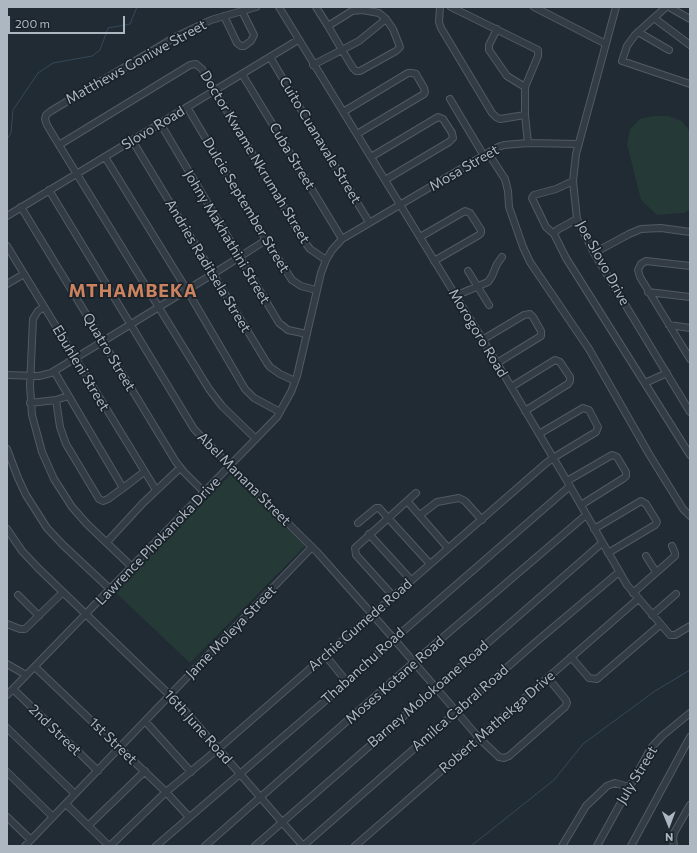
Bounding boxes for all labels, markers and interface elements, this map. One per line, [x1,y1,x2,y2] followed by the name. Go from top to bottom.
[10,8,127,34] scale bar
[15,16,50,30] text: 200 m
[63,16,209,108] street label: Matthews Goniwe Street
[197,67,313,247] street label: Doctor Kwame Nkrumah Street
[275,73,365,207] street label: Cuito Cuanavale Street
[118,103,188,153] street label: Slovo Road
[265,119,319,193] street label: Cuba Street
[199,134,293,276] street label: Dulcie September Street
[426,141,502,195] street label: Mosa Street
[180,167,274,307] street label: Johny Makhathini Street
[162,196,254,336] street label: Andries Raditsela Street
[573,218,633,308] street label: Joe Slovo Drive
[68,280,198,302] district label: MTHAMBEKA
[445,286,511,380] street label: Morogoro Road
[79,310,139,394] street label: Quatro Street
[49,322,113,414] street label: Ebuhleni Street
[194,429,294,529] street label: Abel Manana Street
[92,473,224,609] street label: Lawrence Phokanoka Drive
[305,575,415,675] street label: Archie Gumede Road
[182,582,280,682] street label: Jame Moleya Street
[318,624,408,708] street label: Thabanchu Road
[342,633,448,727] street label: Moses Kotane Road
[364,637,492,751] street label: Barney Molokoane Road
[408,661,512,755] street label: Amilca Cabral Road
[436,667,558,777] street label: Robert Mathekga Drive
[160,687,236,767] street label: 16th June Road
[25,701,85,759] street label: 2nd Street
[85,714,141,768] street label: 1st Street
[613,743,661,807] street label: July Street
[649,805,689,845] north arrow
[665,831,673,844] text: N

